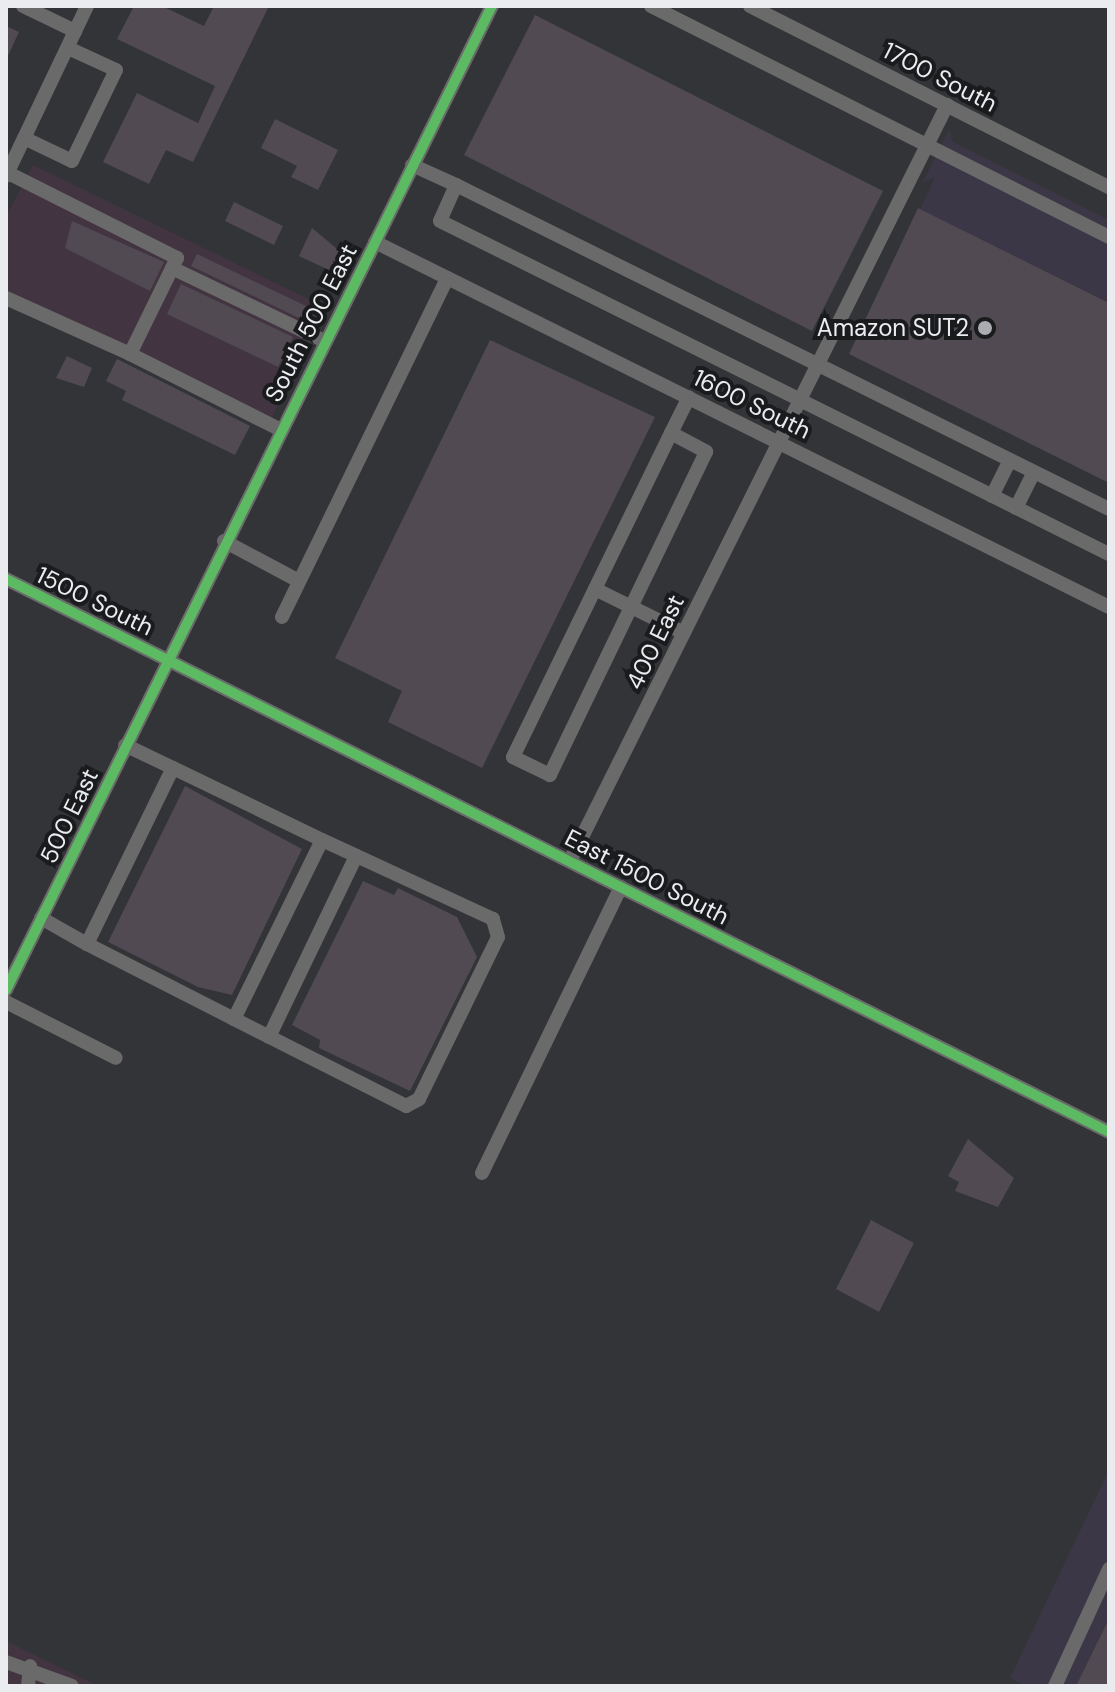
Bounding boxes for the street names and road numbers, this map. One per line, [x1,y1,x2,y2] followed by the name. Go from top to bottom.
[878,36,1002,118] street label: 1700 South
[259,239,363,407] street label: South 500 East
[689,363,815,445] street label: 1600 South
[32,560,158,642] street label: 1500 South
[620,590,690,694] street label: 400 East
[34,764,104,868] street label: 500 East
[560,823,734,931] street label: East 1500 South

